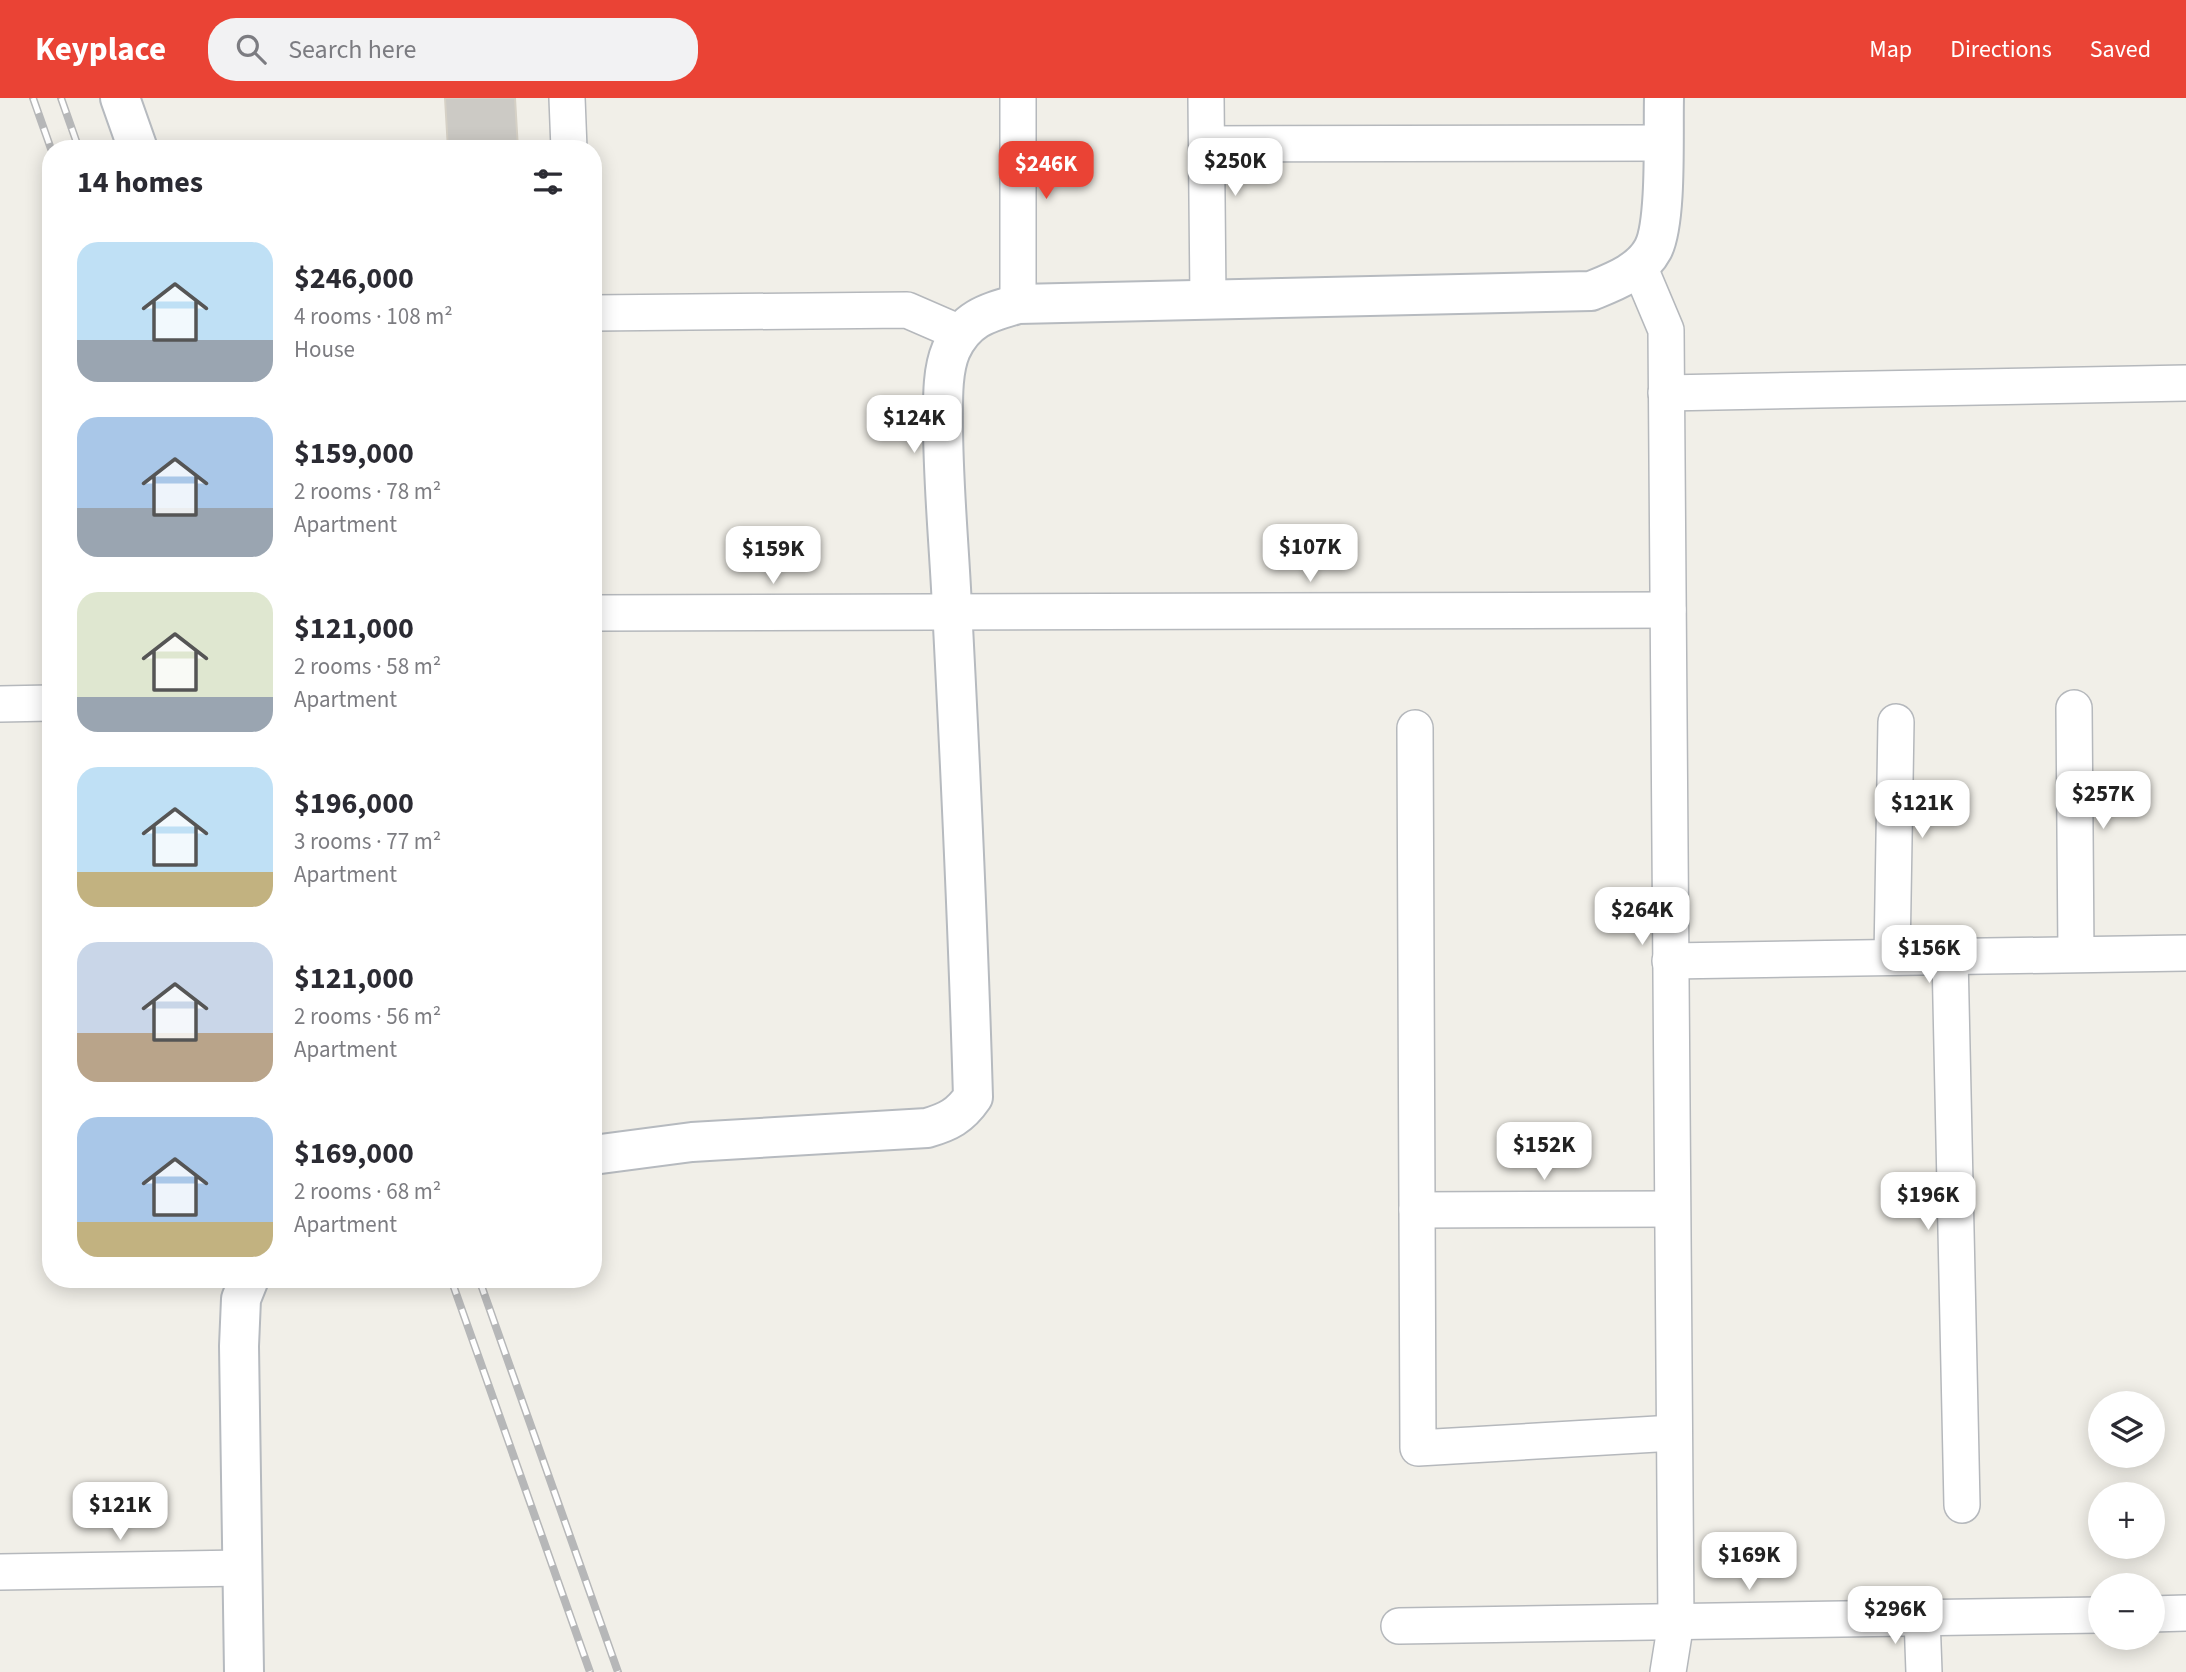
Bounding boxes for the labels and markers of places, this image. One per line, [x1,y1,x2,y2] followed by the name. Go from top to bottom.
[1186,139,1284,198] pin: $250K
[997,141,1095,201] pin: $246K
[865,396,963,455] pin: $124K
[1261,524,1359,584] pin: $107K
[724,526,822,586] pin: $159K
[2054,772,2152,831] pin: $257K
[1873,780,1971,840] pin: $121K
[1593,888,1691,947] pin: $264K
[1880,926,1978,985] pin: $156K
[1495,1122,1593,1182] pin: $152K
[1879,1172,1977,1232] pin: $196K
[71,1482,169,1542] pin: $121K
[1700,1532,1798,1592] pin: $169K
[1846,1586,1944,1646] pin: $296K

